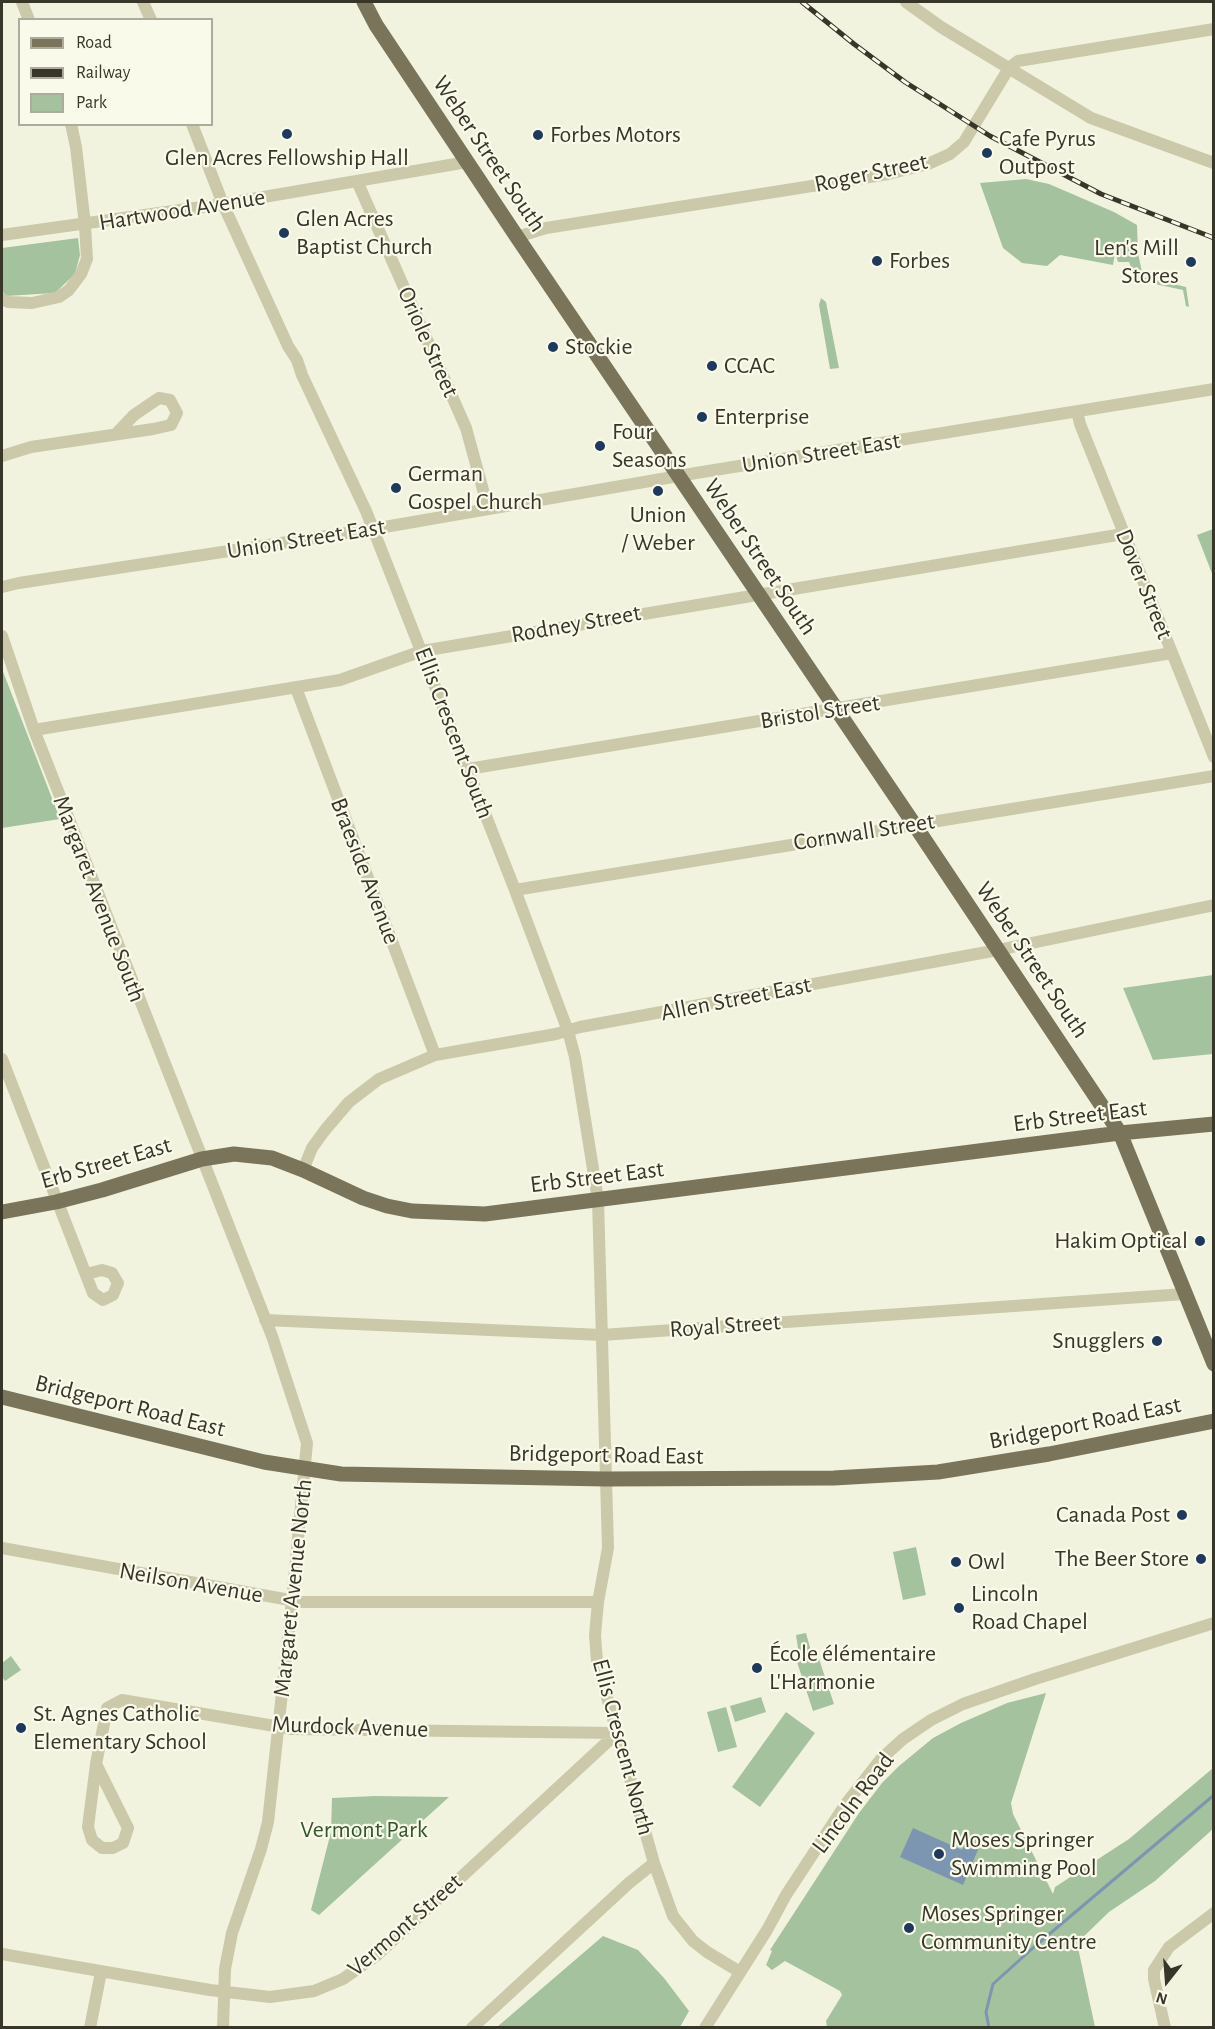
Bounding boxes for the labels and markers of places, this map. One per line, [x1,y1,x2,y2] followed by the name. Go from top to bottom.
[550,121,681,149] place label: Forbes Motors
[999,125,1096,181] place label: Cafe Pyrus Outpost
[280,127,294,141] marker: Glen Acres Fellowship Hall
[531,128,545,142] marker: Forbes Motors
[165,144,409,172] place label: Glen Acres Fellowship Hall
[980,146,994,160] marker: Cafe Pyrus Outpost
[296,205,433,261] place label: Glen Acres Baptist Church
[277,226,291,240] marker: Glen Acres Baptist Church
[1094,234,1179,290] place label: Len's Mill Stores
[889,247,950,275] place label: Forbes
[870,254,884,268] marker: Forbes
[1184,255,1198,269] marker: Len's Mill Stores
[565,333,632,361] place label: Stockie
[546,340,560,354] marker: Stockie
[724,352,775,380] place label: CCAC
[705,359,719,373] marker: CCAC
[714,403,809,431] place label: Enterprise
[695,410,709,424] marker: Enterprise
[612,418,687,474] place label: Four Seasons
[593,439,607,453] marker: Four Seasons
[408,460,542,516] place label: German Gospel Church
[389,481,403,495] marker: German Gospel Church
[651,484,665,498] marker: Union / Weber
[621,501,695,557] place label: Union / Weber
[1054,1227,1188,1255] place label: Hakim Optical
[1193,1234,1207,1248] marker: Hakim Optical
[1052,1327,1145,1355] place label: Snugglers
[1150,1334,1164,1348] marker: Snugglers
[1056,1501,1170,1529] place label: Canada Post
[1175,1508,1189,1522] marker: Canada Post
[1055,1545,1189,1573] place label: The Beer Store
[968,1548,1005,1576] place label: Owl
[1194,1552,1208,1566] marker: The Beer Store
[949,1555,963,1569] marker: Owl
[971,1580,1088,1636] place label: Lincoln Road Chapel
[952,1601,966,1615] marker: Lincoln Road Chapel
[769,1640,936,1696] place label: École élémentaire L'Harmonie
[750,1661,764,1675] marker: École élémentaire L'Harmonie
[33,1700,207,1756] place label: St. Agnes Catholic Elementary School
[14,1721,28,1735] marker: St. Agnes Catholic Elementary School
[951,1826,1097,1882] place label: Moses Springer Swimming Pool
[932,1847,946,1861] marker: Moses Springer Swimming Pool
[921,1900,1097,1956] place label: Moses Springer Community Centre
[902,1921,916,1935] marker: Moses Springer Community Centre

